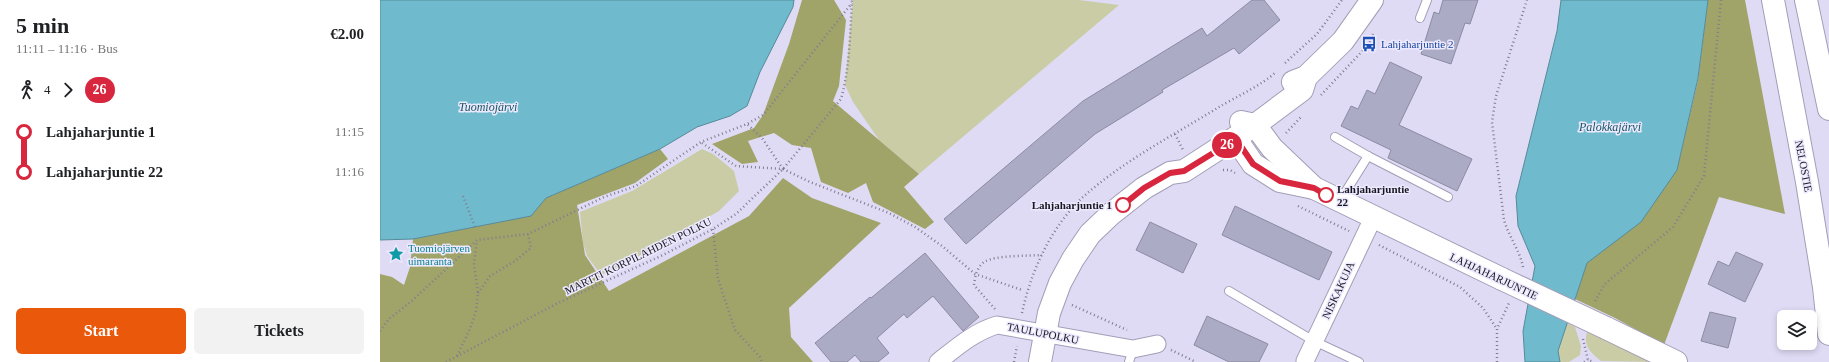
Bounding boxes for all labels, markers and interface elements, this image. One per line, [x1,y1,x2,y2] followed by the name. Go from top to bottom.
[16,13,69,38] text: 5 min
[330,26,364,42] text: €2.00
[1360,35,1378,53] bus stop icon: Lahjaharjuntie 2
[1381,38,1453,50] place label: Lahjaharjuntie 2
[16,41,118,56] text: 11:11 – 11:16 · Bus
[16,79,38,101] icon: walk
[57,79,79,101] icon: forward
[44,82,51,97] text: 4
[93,82,107,97] text: 26
[459,100,517,114] water label: Tuomiojärvi
[1578,120,1641,134] water label: Palokkajärvi
[46,124,156,140] text: Lahjaharjuntie 1
[335,124,364,139] text: 11:15
[1209,132,1245,158] line badge: 26
[1220,137,1234,152] text: 26
[1793,139,1815,193] street label: NELOSTIE
[46,164,163,180] text: Lahjaharjuntie 22
[335,164,364,179] text: 11:16
[1337,183,1409,208] place label: Lahjaharjuntie 22
[1318,187,1334,203] marker: Lahjaharjuntie 22
[1115,197,1131,213] marker: Lahjaharjuntie 1
[1032,199,1112,211] place label: Lahjaharjuntie 1
[563,215,713,297] street label: MARTTI KORPILAHDEN POLKU
[408,242,470,267] place label: Tuomiojärven uimaranta
[387,245,405,263] place icon: Tuomiojärven uimaranta
[1448,250,1540,302] street label: LAHJAHARJUNTIE
[1320,259,1357,321] street label: NISKAKUJA
[16,308,186,354] button: Start
[194,308,364,354] button: Tickets
[1777,310,1817,350] map controls
[1777,310,1817,350] button: layers
[1006,320,1080,346] street label: TAULUPOLKU

